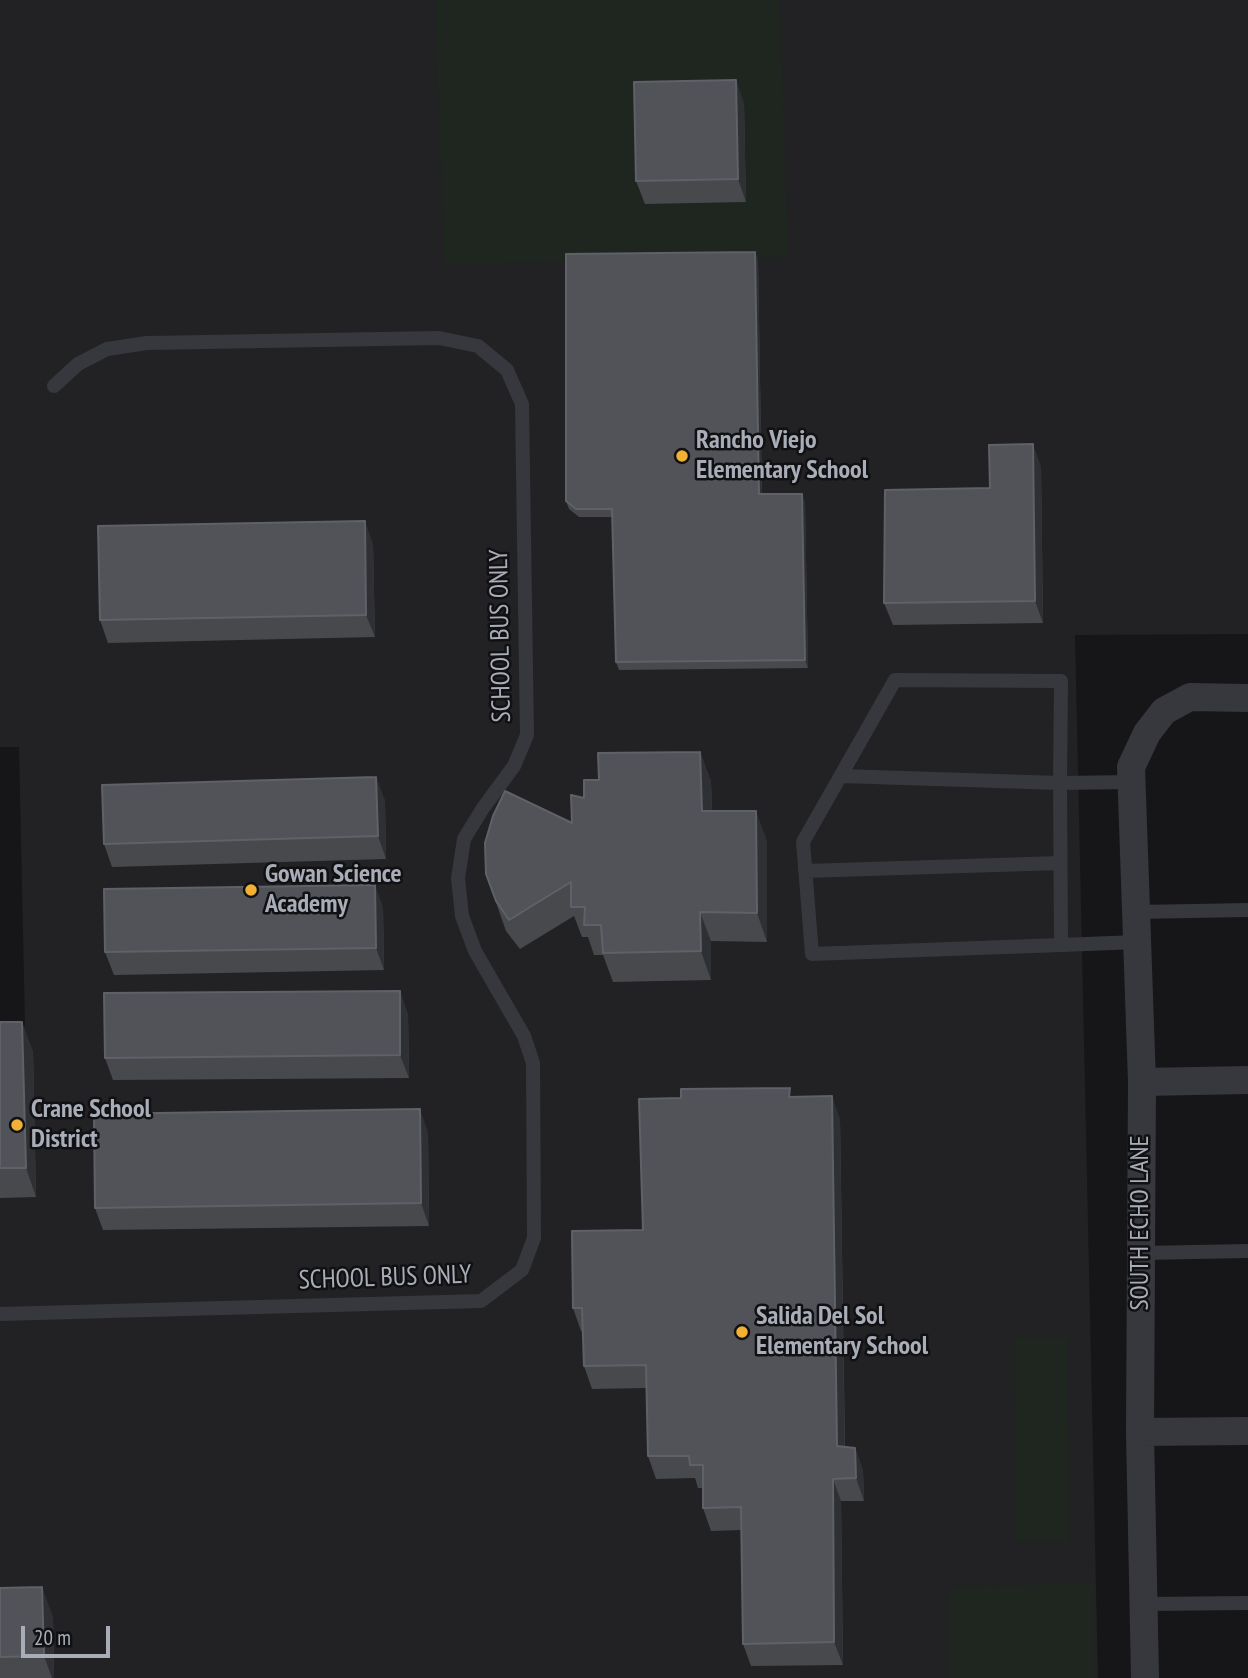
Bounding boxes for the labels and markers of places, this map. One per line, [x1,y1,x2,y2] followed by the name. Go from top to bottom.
[696,425,868,486] place label: Rancho Viejo Elementary School
[674,448,690,464] marker: Rancho Viejo Elementary School
[265,859,402,920] place label: Gowan Science Academy
[243,882,259,898] marker: Gowan Science Academy
[31,1094,151,1156] place label: Crane School District
[9,1117,25,1133] marker: Crane School District
[756,1301,928,1362] place label: Salida Del Sol Elementary School
[734,1324,750,1340] marker: Salida Del Sol Elementary School

